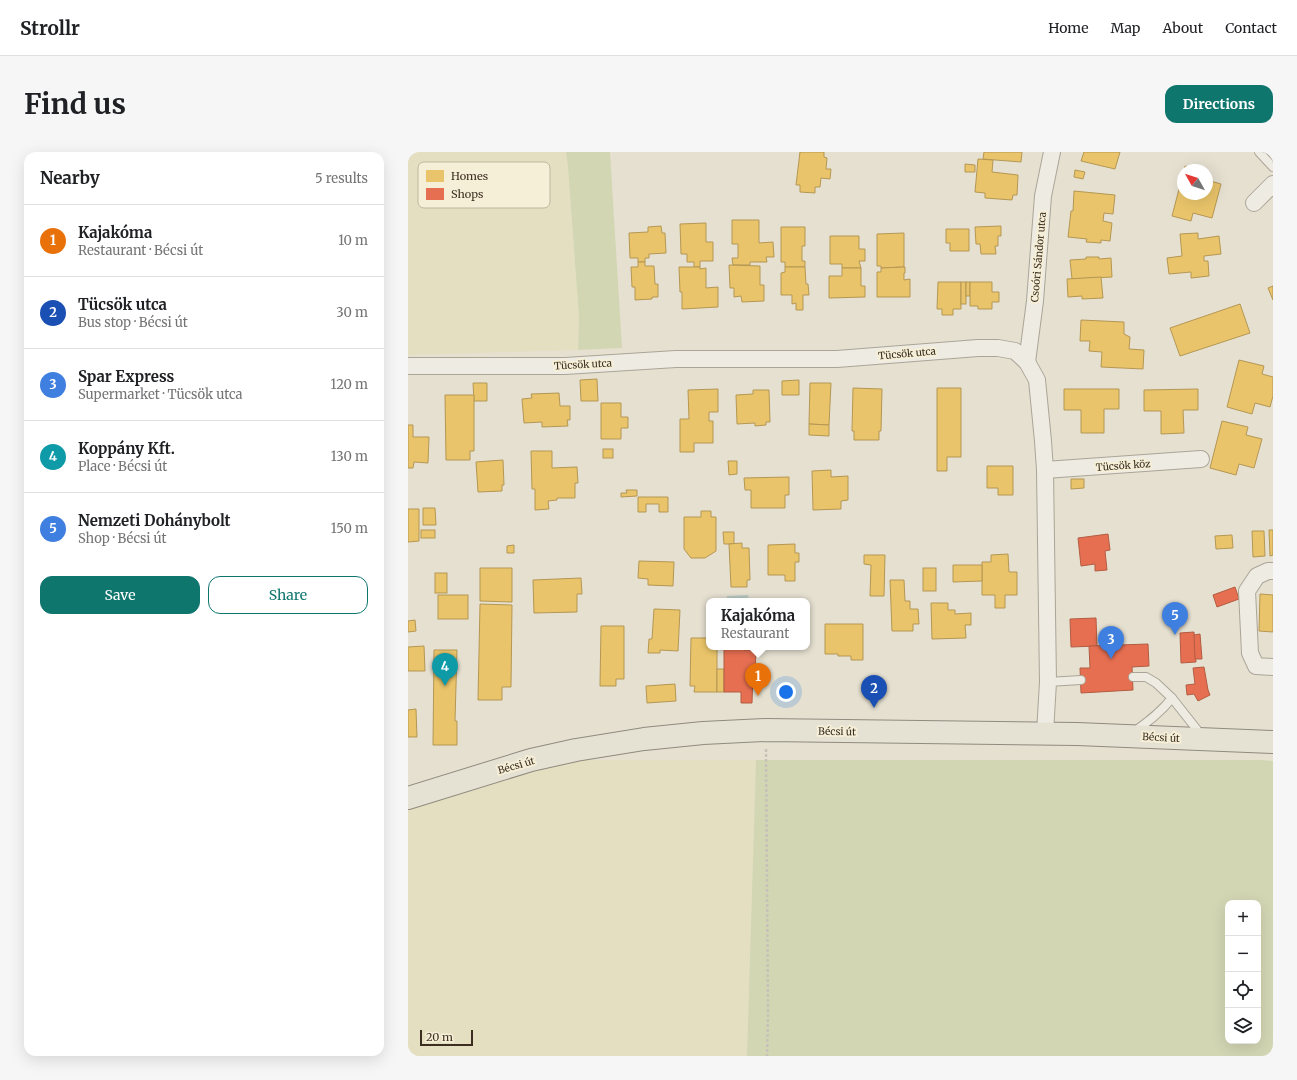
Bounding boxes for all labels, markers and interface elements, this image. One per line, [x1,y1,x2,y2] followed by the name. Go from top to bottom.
[20,16,80,40] text: Strollr
[1048,19,1089,37] text: Home
[1111,19,1140,37] text: Map
[1162,19,1203,37] text: About
[1225,19,1277,37] text: Contact
[1165,85,1273,123] button: Directions
[24,86,126,122] text: Find us
[418,162,550,208] legend
[1177,164,1213,200] north arrow
[40,167,100,189] text: Nearby
[451,169,488,183] text: Homes
[315,170,368,187] text: 5 results
[451,187,483,201] text: Shops
[1028,211,1049,303] street label: Csoóri Sándor utca
[78,223,152,242] text: Kajakóma
[50,232,56,249] text: 1
[338,232,368,249] text: 10 m
[78,242,203,259] text: Restaurant · Bécsi út
[78,295,167,314] text: Tücsök utca
[49,304,57,321] text: 2
[336,304,368,321] text: 30 m
[78,314,188,331] text: Bus stop · Bécsi út
[878,344,937,362] street label: Tücsök utca
[554,356,613,373] street label: Tücsök utca
[78,367,174,386] text: Spar Express
[49,376,57,393] text: 3
[330,376,368,393] text: 120 m
[78,386,243,403] text: Supermarket · Tücsök utca
[78,439,175,458] text: Koppány Kft.
[49,448,57,465] text: 4
[331,448,368,465] text: 130 m
[1095,457,1151,474] street label: Tücsök köz
[78,458,167,475] text: Place · Bécsi út
[78,511,231,530] text: Nemzeti Dohánybolt
[49,520,57,537] text: 5
[331,520,368,537] text: 150 m
[78,530,167,547] text: Shop · Bécsi út
[40,576,200,614] button: Save
[208,576,368,614] button: Share
[706,598,810,650] popup
[1162,602,1188,635] pin: 5
[721,606,795,625] text: Kajakóma
[721,625,789,642] text: Restaurant
[1098,626,1124,659] pin: 3
[432,653,458,686] pin: 4
[745,663,771,696] pin: 1
[861,675,887,708] pin: 2
[776,682,796,702] your location
[818,725,856,738] street label: Bécsi út
[1142,730,1180,745] street label: Bécsi út
[496,754,536,777] street label: Bécsi út
[1225,900,1261,1044] map controls
[1225,900,1261,936] button: +
[1225,936,1261,972] button: −
[1225,972,1261,1008] button: locate
[1225,1008,1261,1044] button: layers
[420,1028,473,1047] scale bar
[426,1030,453,1044] text: 20 m

